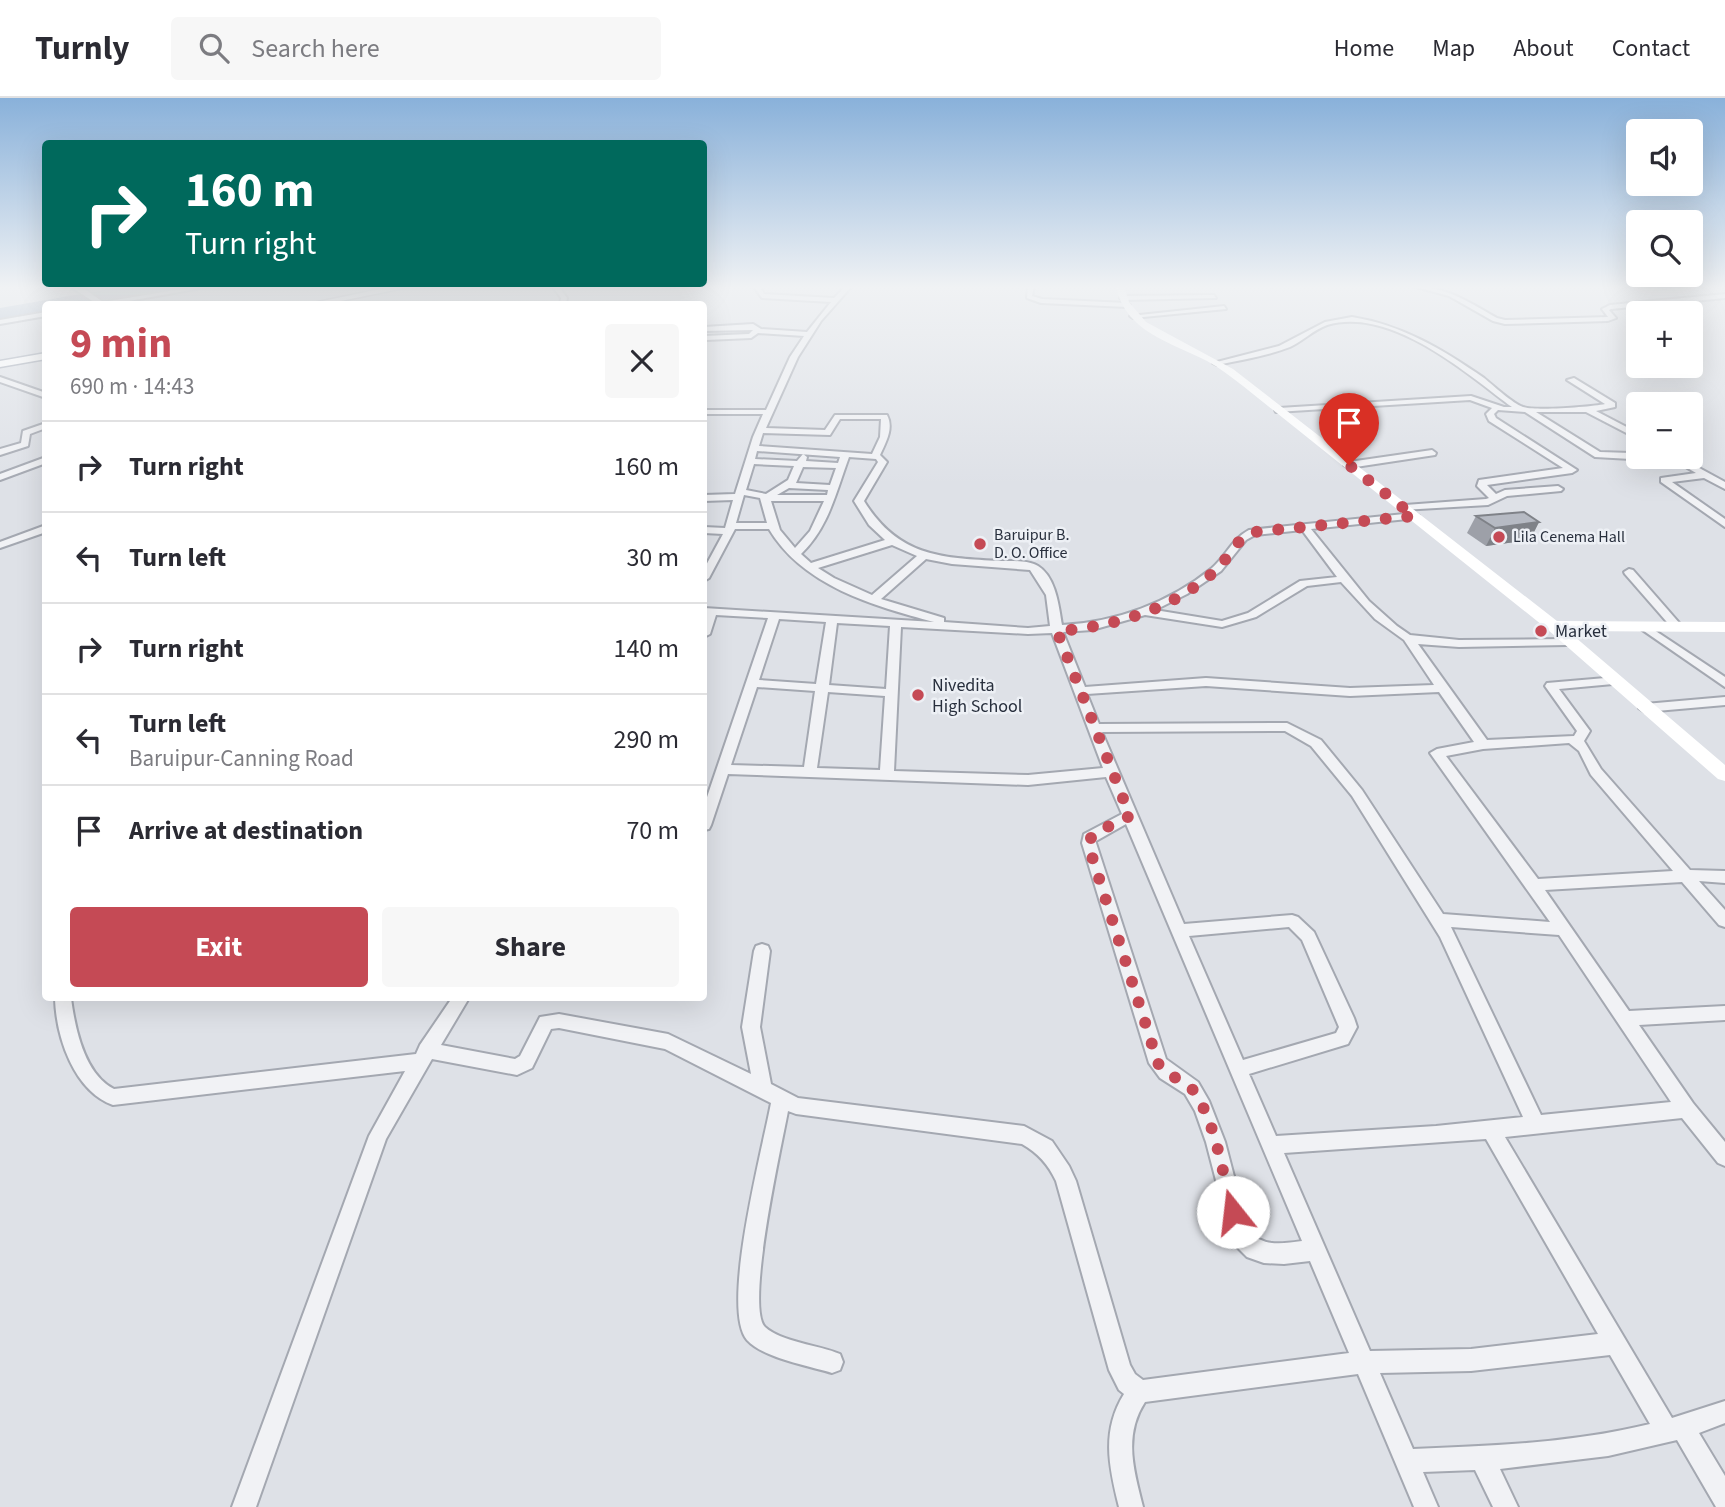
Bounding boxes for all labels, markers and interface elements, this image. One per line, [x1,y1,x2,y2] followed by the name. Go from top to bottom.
[171,17,661,80] search box
[35,25,129,72] text: Turnly
[195,29,233,67] icon: search
[251,30,380,67] text: Search here
[1334,31,1394,66] text: Home
[1432,31,1475,66] text: Map
[1513,31,1574,66] text: About
[1612,31,1690,66] text: Contact
[1626,119,1703,469] map controls
[1626,119,1703,196] button: sound
[185,156,314,226] text: 160 m
[70,168,161,259] icon: right
[1626,210,1703,287] button: search
[185,221,316,267] text: Turn right
[1626,301,1703,378] button: +
[70,314,172,374] text: 9 min
[605,324,679,398] button: close
[70,370,194,403] text: 690 m · 14:43
[1626,392,1703,469] button: −
[1319,393,1379,465] pin
[1330,404,1368,442] icon: arrive
[70,448,108,486] icon: right
[129,448,244,485] text: Turn right
[613,448,679,485] text: 160 m
[994,524,1069,564] place label: Baruipur B. D. O. Office
[1513,526,1625,548] place label: Lila Cenema Hall
[1491,529,1507,545] marker: Lila Cenema Hall
[972,536,988,552] marker: Baruipur B. D. O. Office
[70,539,108,577] icon: left
[129,539,226,576] text: Turn left
[626,539,679,576] text: 30 m
[1555,619,1607,644] place label: Market
[1533,623,1549,639] marker: Market
[70,630,108,668] icon: right
[129,630,244,667] text: Turn right
[613,630,679,667] text: 140 m
[932,673,1022,719] place label: Nivedita High School
[910,687,926,703] marker: Nivedita High School
[129,705,226,742] text: Turn left
[70,721,108,759] icon: left
[613,721,679,758] text: 290 m
[129,742,354,775] text: Baruipur-Canning Road
[70,812,108,850] icon: arrive
[129,812,363,849] text: Arrive at destination
[626,812,679,849] text: 70 m
[70,907,368,987] button: Exit
[382,907,679,987] button: Share
[1196,1175,1270,1249] position arrow

